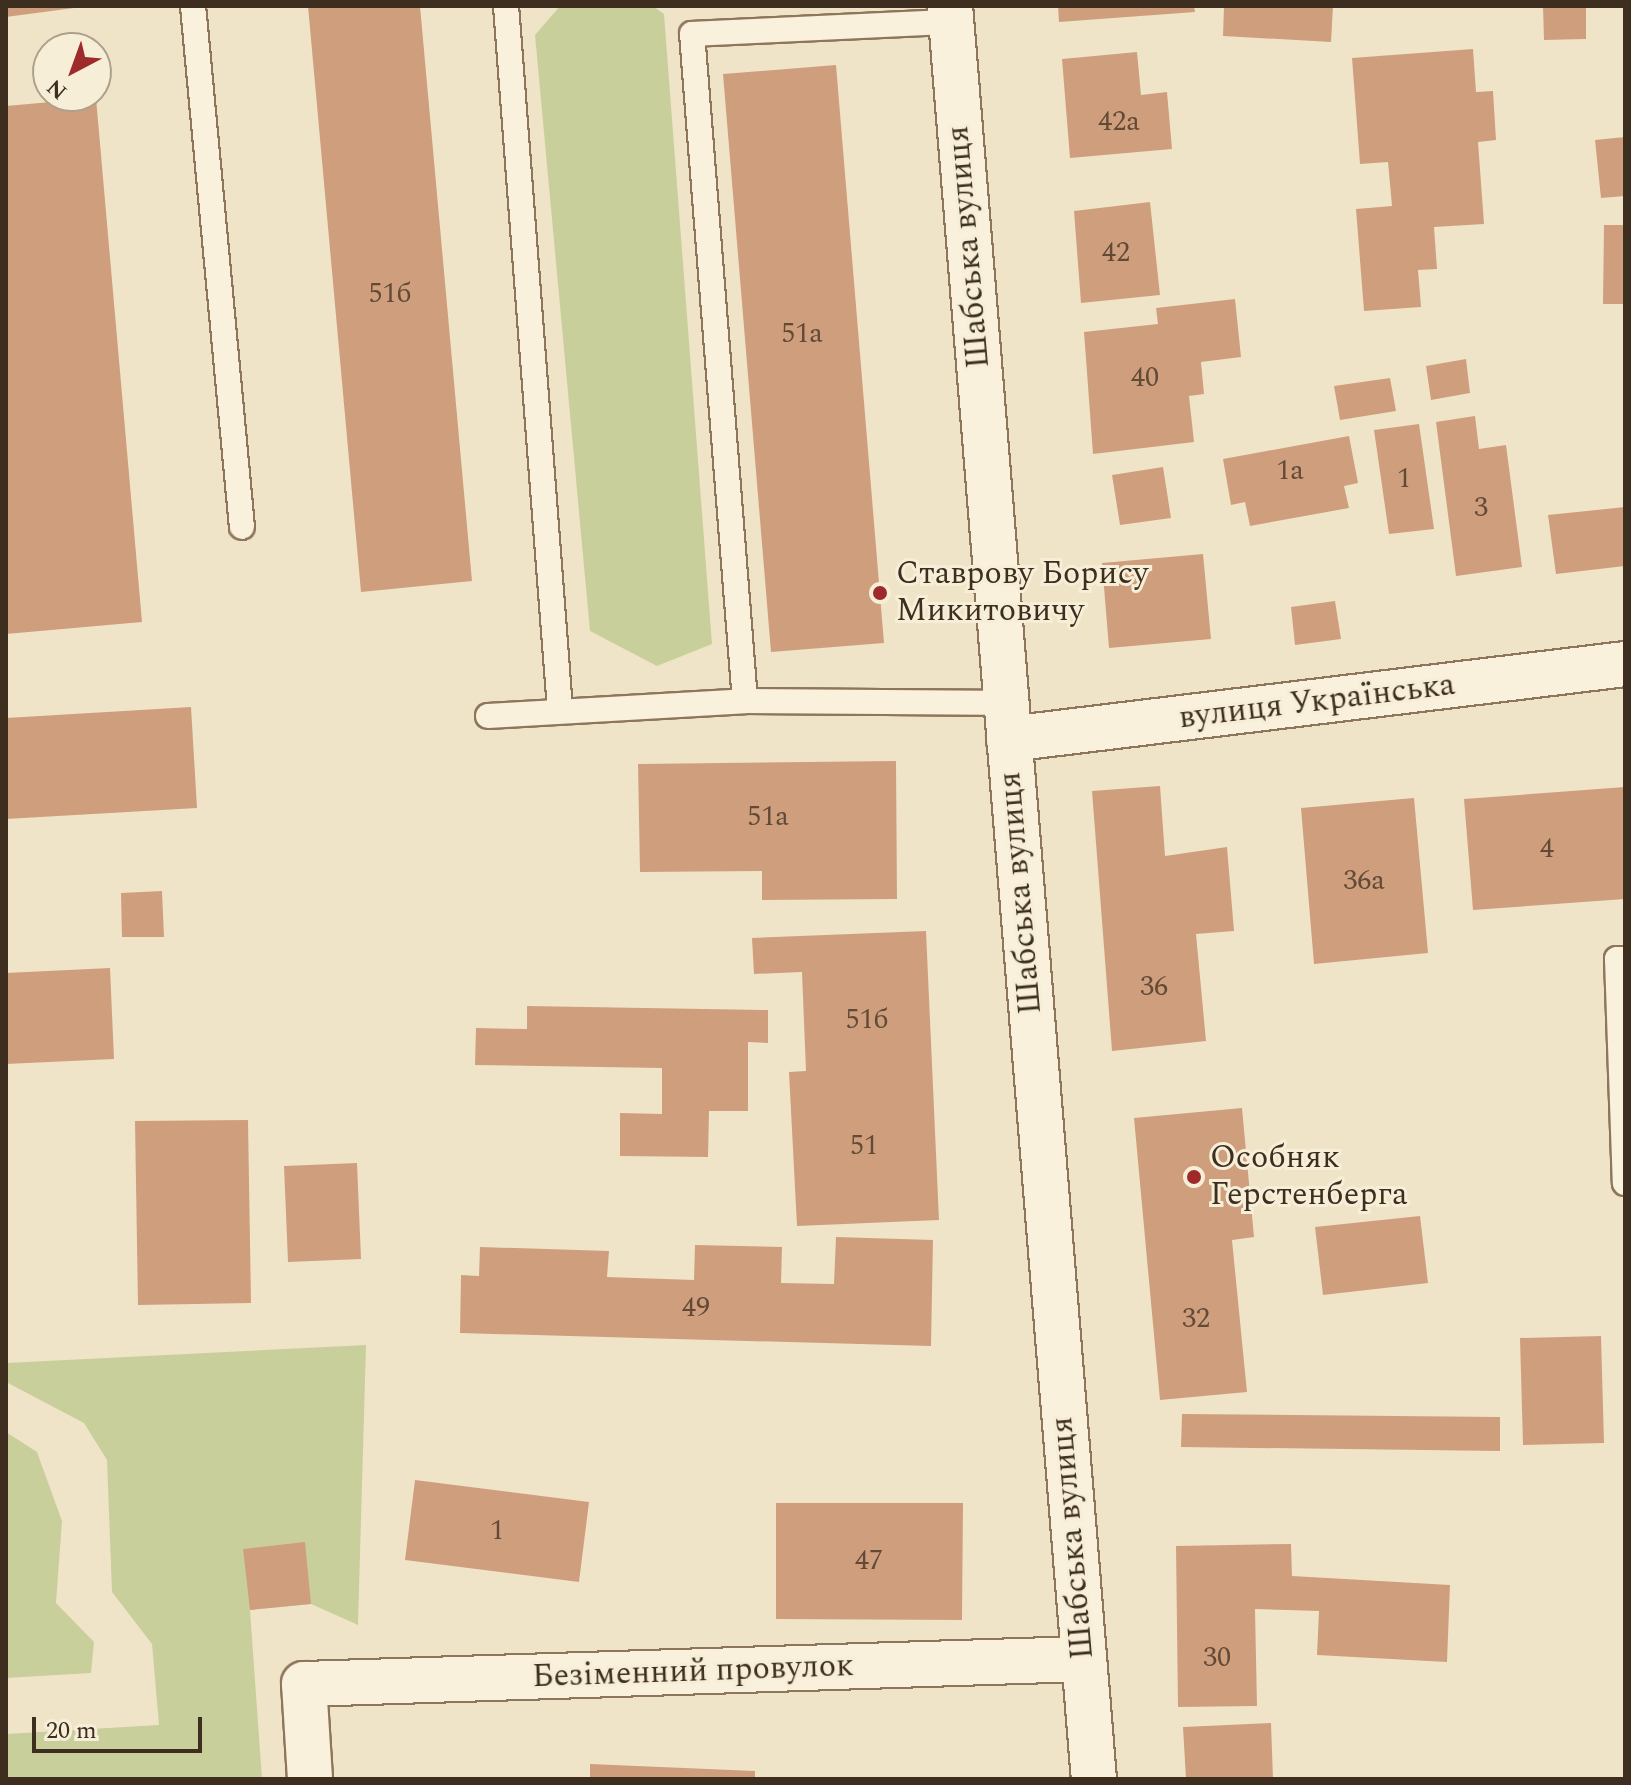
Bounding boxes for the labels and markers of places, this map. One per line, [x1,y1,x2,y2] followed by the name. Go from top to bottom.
[896,556,1148,631] place label: Ставрову Борису Микитовичу
[871,584,889,602] marker: Ставрову Борису Микитовичу
[1210,1140,1408,1215] place label: Особняк Герстенберга
[1185,1168,1203,1186] marker: Особняк Герстенберга

